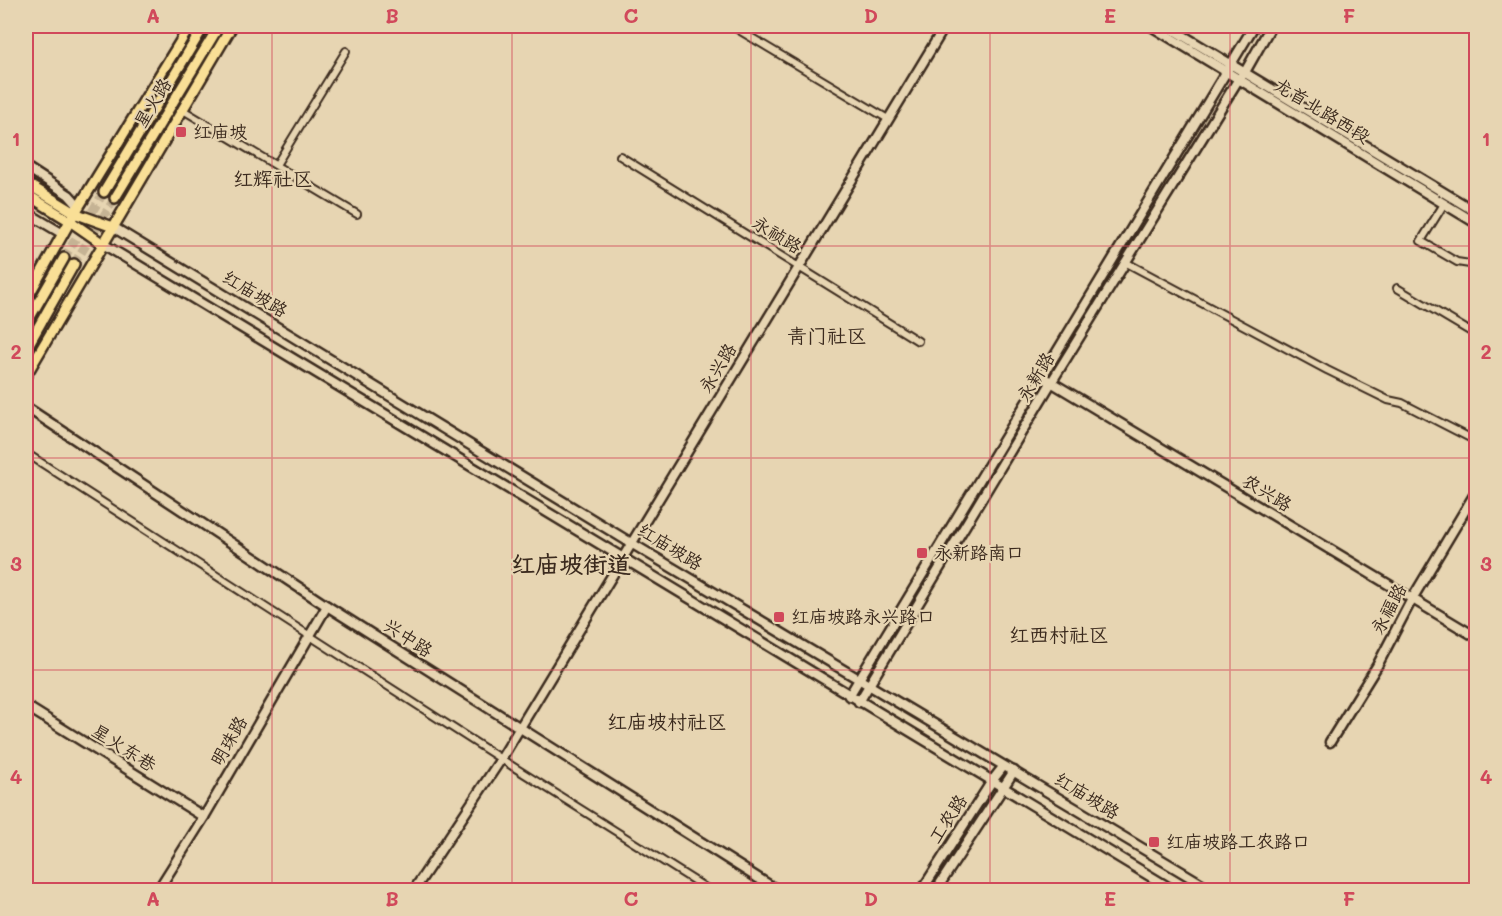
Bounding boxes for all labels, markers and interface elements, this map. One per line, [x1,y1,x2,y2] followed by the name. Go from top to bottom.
[146,2,160,28] text: A
[385,2,399,28] text: B
[624,2,639,28] text: C
[864,2,878,28] text: D
[1104,2,1116,28] text: E
[1343,2,1356,28] text: F
[1270,72,1375,148] street label: 龙首北路西段
[128,73,176,132] street label: 星火路
[193,119,247,143] place label: 红庙坡
[12,125,20,151] text: 1
[174,125,188,139] marker: 红庙坡
[1482,125,1490,151] text: 1
[233,165,313,191] district label: 红辉社区
[748,210,807,258] street label: 永祯路
[218,264,293,322] street label: 红庙坡路
[787,322,867,348] district label: 青门社区
[10,338,22,364] text: 2
[693,338,741,397] street label: 永兴路
[1480,338,1492,364] text: 2
[1011,347,1059,406] street label: 永新路
[1238,468,1297,516] street label: 农兴路
[633,517,708,575] street label: 红庙坡路
[934,540,1024,564] place label: 永新路南口
[915,546,929,560] marker: 永新路南口
[511,548,631,579] district label: 红庙坡街道
[10,550,22,576] text: 3
[1480,550,1492,576] text: 3
[1365,579,1411,638] street label: 永福路
[791,604,935,628] place label: 红庙坡路永兴路口
[772,610,786,624] marker: 红庙坡路永兴路口
[379,612,438,662] street label: 兴中路
[1009,621,1109,647] district label: 红西村社区
[607,708,727,734] district label: 红庙坡村社区
[204,711,252,770] street label: 明珠路
[88,718,161,776] street label: 星火东巷
[10,763,23,789] text: 4
[1480,763,1493,789] text: 4
[1050,766,1125,824] street label: 红庙坡路
[922,789,972,848] street label: 工农路
[1166,829,1310,853] place label: 红庙坡路工农路口
[1147,835,1161,849] marker: 红庙坡路工农路口
[146,885,160,911] text: A
[385,885,399,911] text: B
[624,885,639,911] text: C
[864,885,878,911] text: D
[1104,885,1116,911] text: E
[1343,885,1356,911] text: F

